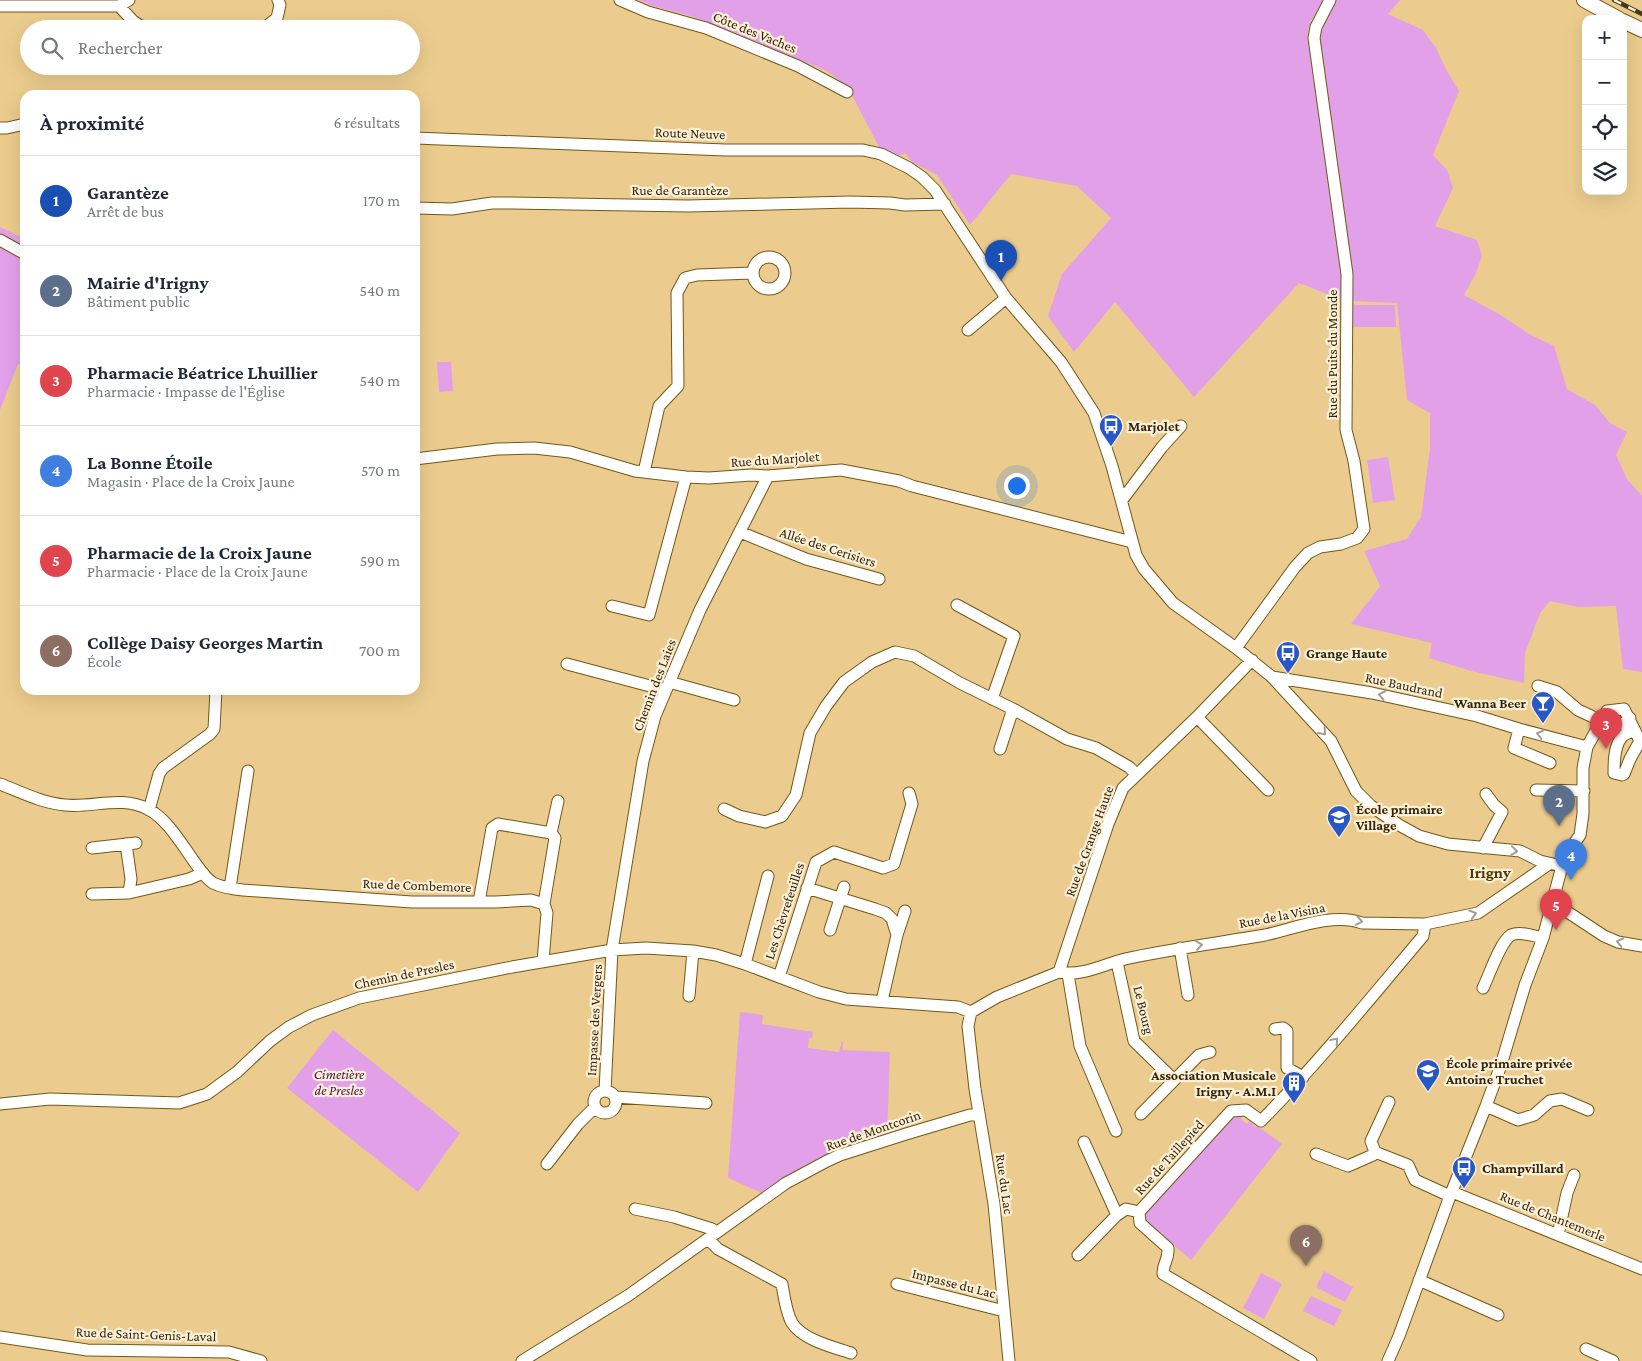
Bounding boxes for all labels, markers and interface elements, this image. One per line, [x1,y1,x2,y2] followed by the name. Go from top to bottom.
[711,8,799,56] street label: Côte des Vaches
[1582,15,1627,195] map controls
[1582,15,1627,60] button: +
[20,20,420,75] search box
[38,34,66,62] icon: search
[78,37,162,58] text: Rechercher
[1582,60,1627,105] button: −
[1582,105,1627,150] button: locate
[40,111,144,135] text: À proximité
[333,114,400,131] text: 6 résultats
[655,124,725,142] street label: Route Neuve
[1582,150,1627,195] button: layers
[87,182,169,203] text: Garantèze
[632,182,728,198] street label: Rue de Garantèze
[53,192,59,209] text: 1
[363,192,400,209] text: 170 m
[87,203,164,220] text: Arrêt de bus
[985,240,1017,281] pin: 1
[87,272,209,293] text: Mairie d'Irigny
[52,282,60,299] text: 2
[359,282,400,299] text: 540 m
[1324,290,1340,418] street label: Rue du Puits du Monde
[87,293,190,310] text: Bâtiment public
[87,362,318,383] text: Pharmacie Béatrice Lhuillier
[52,372,60,389] text: 3
[359,372,400,389] text: 540 m
[87,383,285,400] text: Pharmacie · Impasse de l'Église
[1098,413,1124,447] bus stop icon: Marjolet
[1128,418,1180,435] place label: Marjolet
[730,448,820,471] street label: Rue du Marjolet
[87,452,212,473] text: La Bonne Étoile
[52,462,60,479] text: 4
[361,462,400,479] text: 570 m
[87,473,295,490] text: Magasin · Place de la Croix Jaune
[1004,473,1030,499] your location
[778,524,878,570] street label: Allée des Cerisiers
[87,542,312,563] text: Pharmacie de la Croix Jaune
[52,552,60,569] text: 5
[360,552,400,569] text: 590 m
[87,563,308,580] text: Pharmacie · Place de la Croix Jaune
[87,632,323,653] text: Collège Daisy Georges Martin
[629,637,679,733] street label: Chemin des Laies
[1275,640,1301,674] bus stop icon: Grange Haute
[52,642,60,659] text: 6
[359,642,400,659] text: 700 m
[1306,645,1388,661] place label: Grange Haute
[87,653,121,670] text: École
[1364,669,1445,701] street label: Rue Baudrand
[1530,690,1556,724] bar icon: Wanna Beer
[1378,691,1386,701] one-way arrow
[1453,695,1526,711] place label: Wanna Beer
[1590,708,1622,749] pin: 3
[1317,727,1326,736] one-way arrow
[1535,729,1544,740] one-way arrow
[1062,783,1116,899] street label: Rue de Grange Haute
[1543,785,1575,826] pin: 2
[1355,801,1443,833] place label: École primaire Village
[1326,804,1352,838] school or university icon: École primaire Village
[1555,839,1587,880] pin: 4
[1510,845,1518,856] one-way arrow
[761,861,807,961] street label: Les Chèvrefeuilles
[1469,864,1511,881] district label: Irigny
[362,875,472,895] street label: Rue de Combemore
[1540,889,1572,930] pin: 5
[1238,899,1327,931] street label: Rue de la Visina
[1468,909,1476,919] one-way arrow
[1354,915,1363,926] one-way arrow
[1615,937,1624,948] one-way arrow
[1195,940,1203,950] one-way arrow
[353,956,455,992] street label: Chemin de Presles
[583,964,605,1076] street label: Impasse des Vergers
[1130,984,1158,1036] street label: Le Bourg
[1330,1038,1338,1047] one-way arrow
[1445,1055,1573,1087] place label: École primaire privée Antoine Truchet
[1415,1058,1441,1092] school or university icon: École primaire privée Antoine Truchet
[314,1066,365,1098] park label: Cimetière de Presles
[1150,1067,1276,1099] place label: Association Musicale Irigny - A.M.I
[1281,1070,1307,1104] building icon: Association Musicale Irigny - A.M.I
[823,1106,923,1154] street label: Rue de Montcorin
[1131,1116,1207,1198] street label: Rue de Taillepied
[993,1153,1017,1215] street label: Rue du Lac
[1451,1155,1477,1189] bus stop icon: Champvillard
[1482,1160,1564,1176] place label: Champvillard
[1498,1188,1608,1244] street label: Rue de Chantemerle
[1290,1225,1322,1266] pin: 6
[910,1265,998,1301] street label: Impasse du Lac
[75,1324,217,1344] street label: Rue de Saint-Genis-Laval

